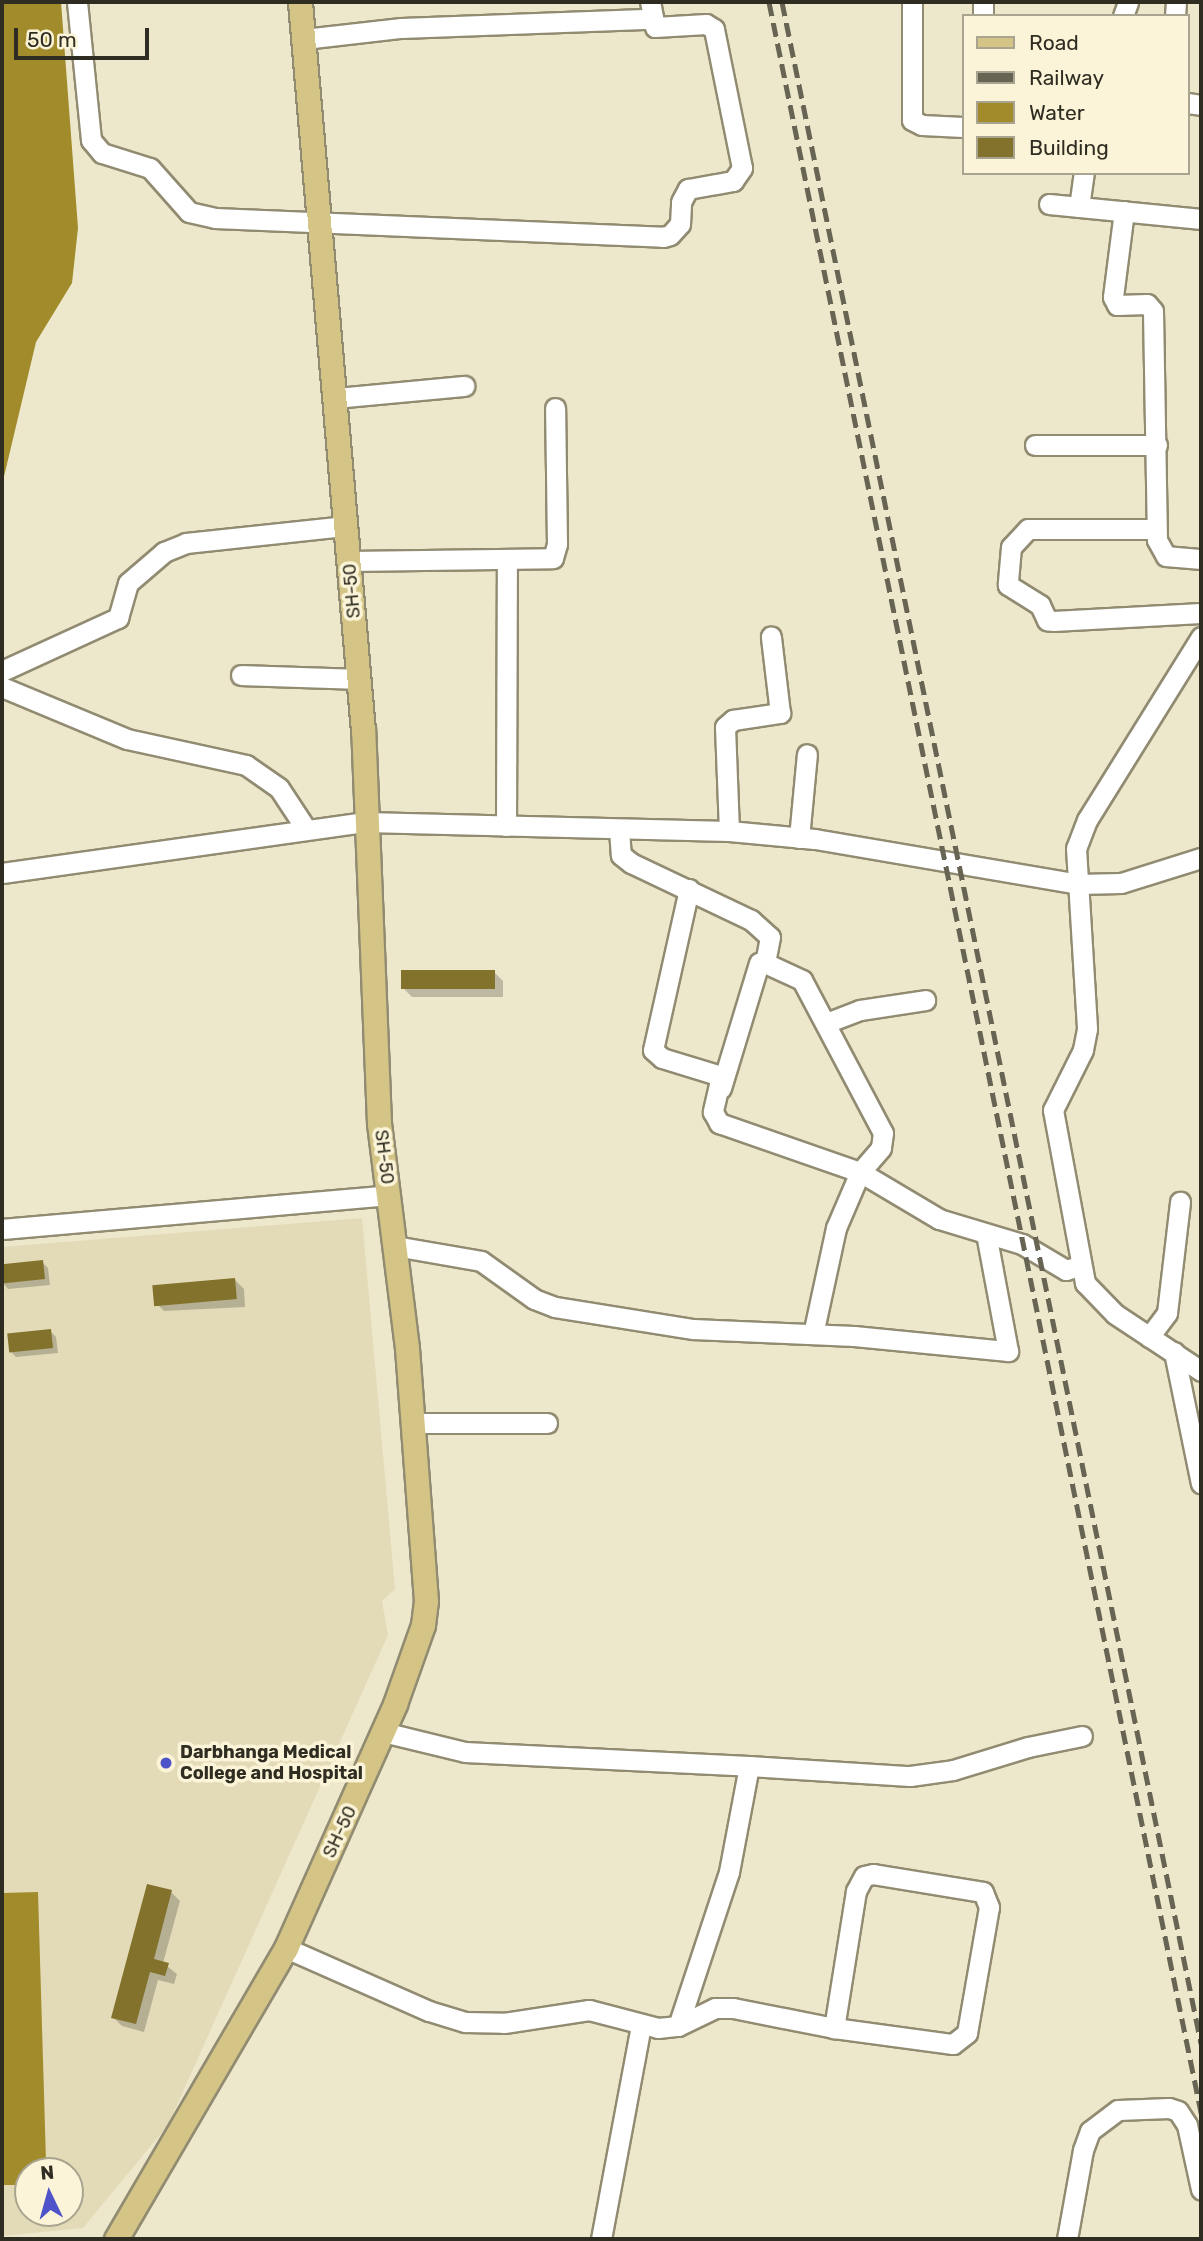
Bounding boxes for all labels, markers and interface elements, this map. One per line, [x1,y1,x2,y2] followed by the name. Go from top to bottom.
[18,14,152,58] scale bar
[962,14,1189,175] legend
[27,27,77,52] text: 50 m
[1029,30,1079,55] text: Road
[1029,65,1104,90] text: Railway
[1029,100,1085,125] text: Water
[1029,135,1109,160] text: Building
[339,563,365,619] street label: SH-50
[370,1129,398,1185] street label: SH-50
[180,1742,363,1784] place label: Darbhanga Medical College and Hospital
[158,1755,174,1771] marker: Darbhanga Medical College and Hospital
[319,1803,361,1861] street label: SH-50
[14,2157,84,2227] north arrow
[39,2161,55,2185] text: N

